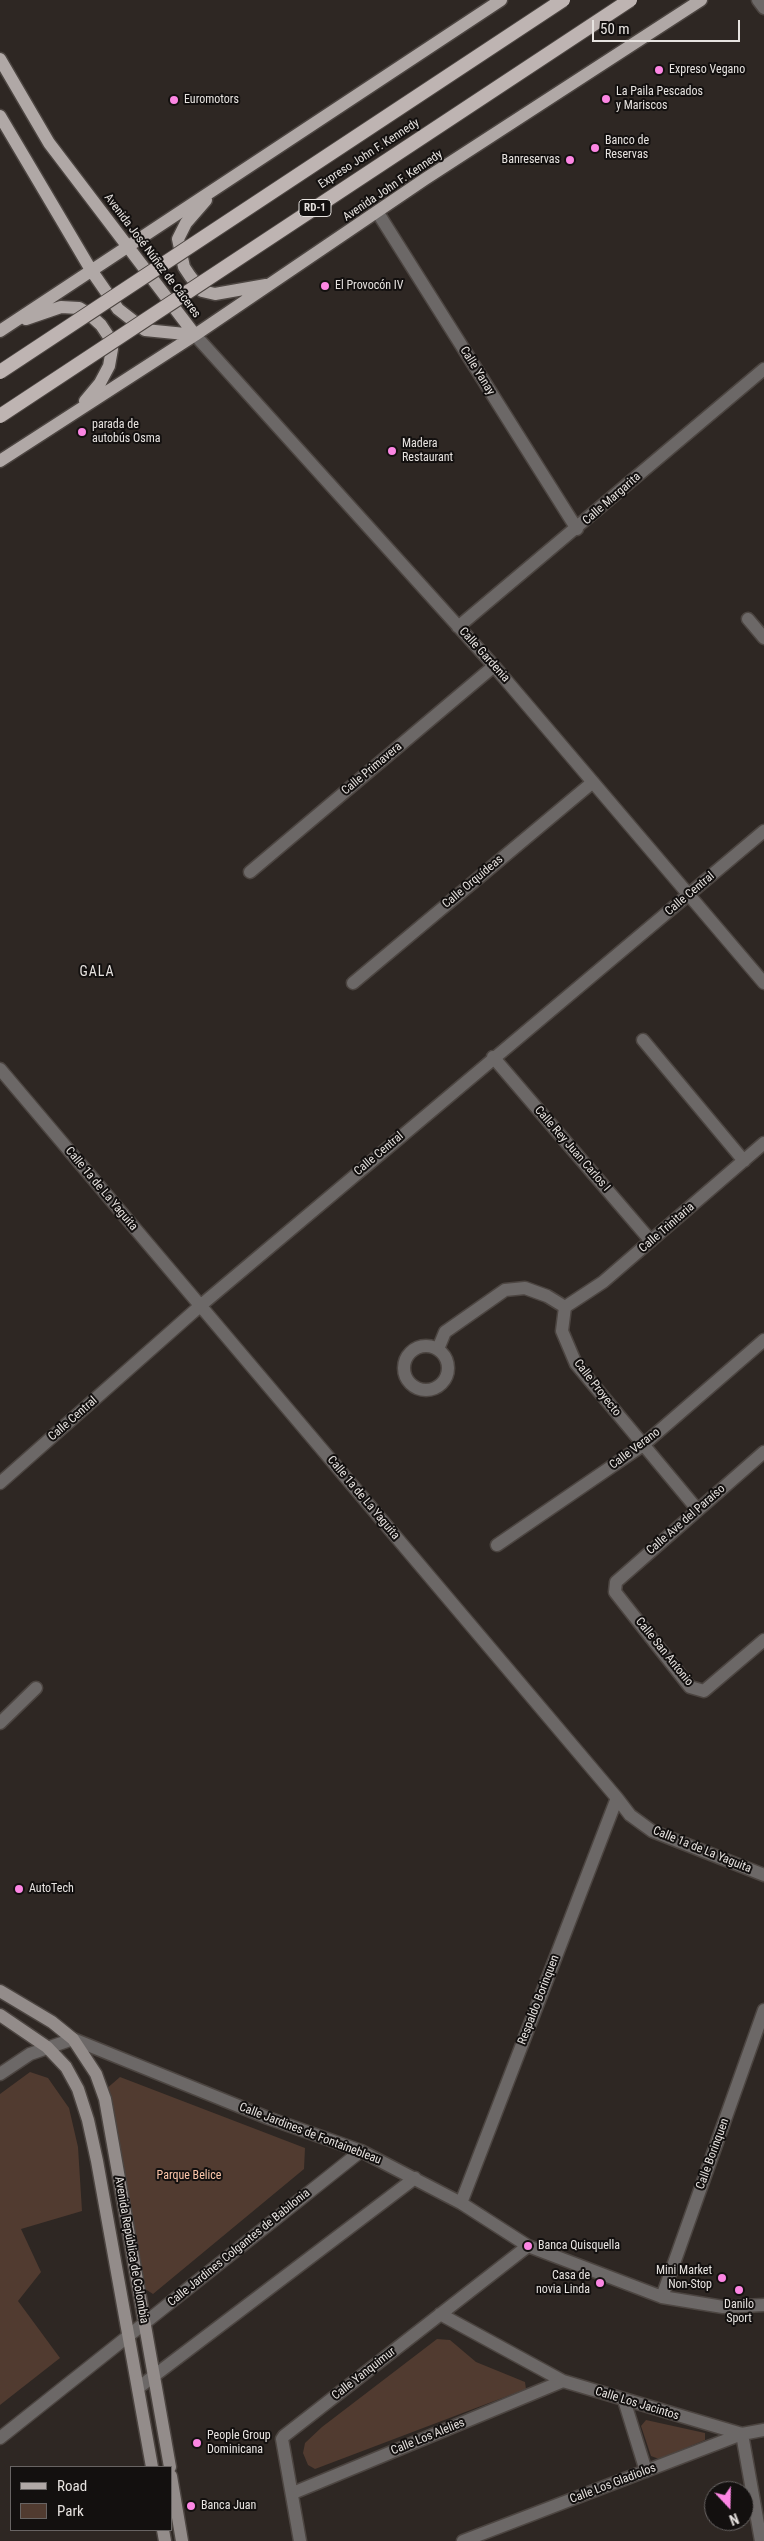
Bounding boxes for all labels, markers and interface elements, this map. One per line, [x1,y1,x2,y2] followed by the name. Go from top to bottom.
[594,10,742,42] scale bar
[600,20,630,38] text: 50 m
[669,63,745,77] place label: Expreso Vegano
[653,64,665,76] marker: Expreso Vegano
[616,85,703,113] place label: La Paila Pescados y Mariscos
[184,93,239,107] place label: Euromotors
[600,93,612,105] marker: La Paila Pescados y Mariscos
[168,94,180,106] marker: Euromotors
[316,116,422,192] street label: Expreso John F. Kennedy
[605,134,649,162] place label: Banco de Reservas
[589,142,601,154] marker: Banco de Reservas
[340,147,446,225] street label: Avenida John F. Kennedy
[502,153,560,167] place label: Banreservas
[564,154,576,166] marker: Banreservas
[101,191,203,321] street label: Avenida José Núñez de Cáceres
[299,200,331,217] road number: RD-1
[335,279,404,293] place label: El Provocón IV
[319,280,331,292] marker: El Provocón IV
[456,344,498,398] street label: Calle Yanay
[92,418,160,446] place label: parada de autobús Osma
[76,426,88,438] marker: parada de autobús Osma
[402,437,453,465] place label: Madera Restaurant
[386,445,398,457] marker: Madera Restaurant
[580,470,644,528] street label: Calle Margarita
[456,625,512,685] street label: Calle Gardenia
[339,740,405,798] street label: Calle Primavera
[440,853,506,911] street label: Calle Orquídeas
[662,869,718,919] street label: Calle Central
[79,964,115,980] district label: GALA
[531,1103,613,1195] street label: Calle Rey Juan Carlos I
[351,1129,407,1179] street label: Calle Central
[62,1144,140,1234] street label: Calle 1a de La Yaguita
[636,1200,698,1256] street label: Calle Trinitaria
[570,1357,624,1419] street label: Calle Proyecto
[46,1394,100,1444] street label: Calle Central
[607,1425,663,1473] street label: Calle Verano
[324,1453,402,1543] street label: Calle 1a de La Yaguita
[644,1482,728,1558] street label: Calle Ave del Paraíso
[632,1615,696,1689] street label: Calle San Antonio
[651,1824,753,1876] street label: Calle 1a de La Yaguita
[29,1882,74,1896] place label: AutoTech
[13,1883,25,1895] marker: AutoTech
[515,1953,563,2047] street label: Respaldo Borinquen
[237,2100,383,2168] street label: Calle Jardines de Fontainebleau
[693,2117,733,2191] street label: Calle Borinquen
[157,2169,221,2183] park label: Parque Belice
[111,2175,151,2325] street label: Avenida República de Colombia
[165,2186,313,2310] street label: Calle Jardines Colgantes de Babilonia
[538,2239,620,2253] place label: Banca Quisquella
[522,2240,534,2252] marker: Banca Quisquella
[656,2264,712,2292] place label: Mini Market Non-Stop
[536,2269,590,2297] place label: Casa de novia Linda
[716,2272,728,2284] marker: Mini Market Non-Stop
[594,2277,606,2289] marker: Casa de novia Linda
[733,2284,745,2296] marker: Danilo Sport
[724,2298,754,2326] place label: Danilo Sport
[329,2345,399,2403] street label: Calle Yanquimur
[593,2384,681,2424] street label: Calle Los Jacintos
[389,2416,467,2458] street label: Calle Los Alelies
[207,2429,271,2457] place label: People Group Dominicana
[191,2437,203,2449] marker: People Group Dominicana
[568,2461,658,2507] street label: Calle Los Gladiolos
[10,2466,172,2531] legend
[57,2477,87,2495] text: Road
[704,2481,754,2531] north arrow
[201,2499,256,2513] place label: Banca Juan
[185,2500,197,2512] marker: Banca Juan
[57,2502,84,2520] text: Park
[727,2510,741,2528] text: N

